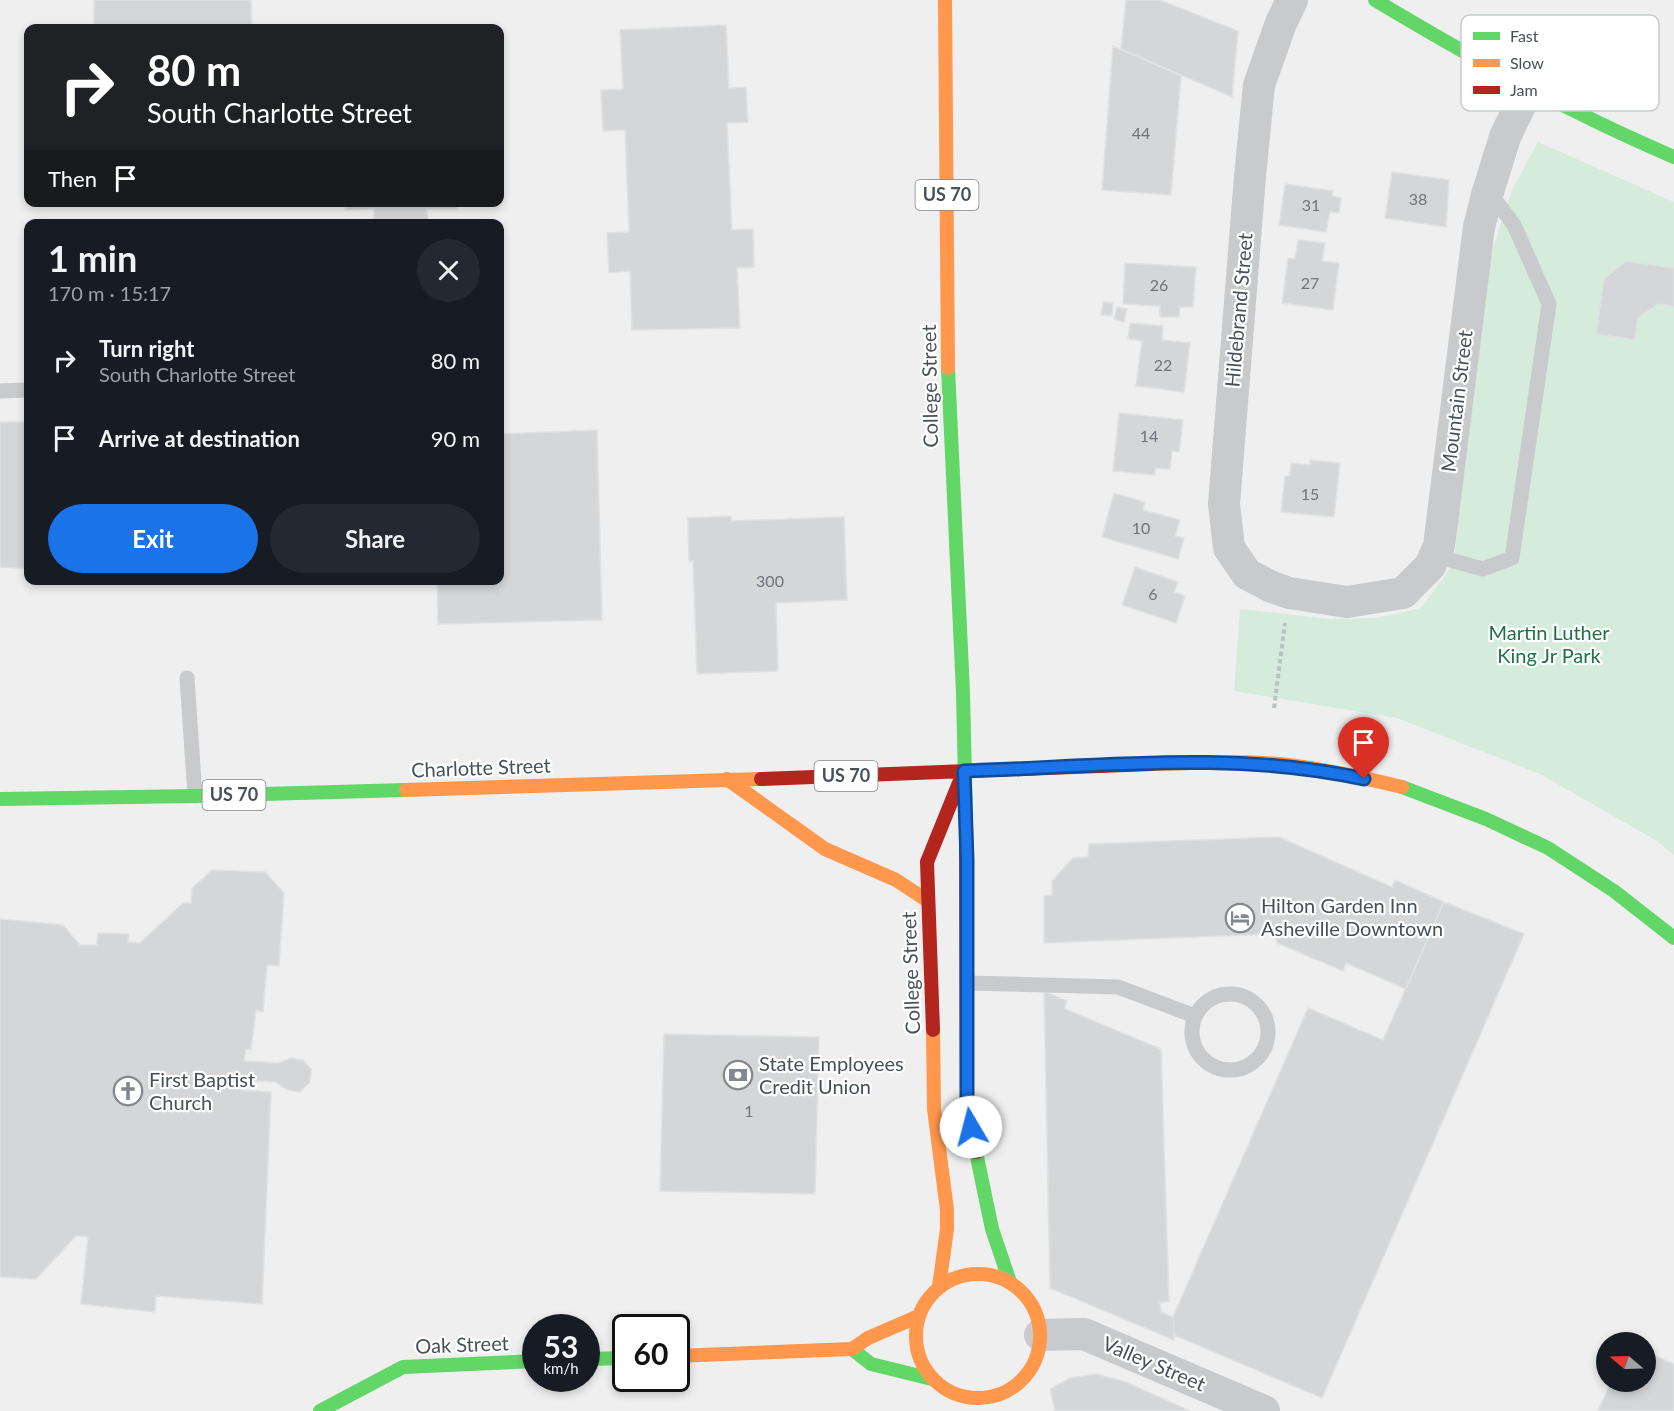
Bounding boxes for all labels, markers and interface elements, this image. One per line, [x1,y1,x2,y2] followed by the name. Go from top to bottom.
[1461,15,1659,111] legend
[1510,26,1539,45] text: Fast
[147,45,241,95] text: 80 m
[48,48,126,126] icon: right
[1510,53,1544,72] text: Slow
[1510,80,1538,99] text: Jam
[147,96,412,129] text: South Charlotte Street
[1132,123,1150,142] house number: 44
[109,162,142,195] icon: arrive
[48,165,97,192] text: Then
[916,180,978,210] road number: US 70
[1409,189,1427,208] house number: 38
[1302,195,1320,214] house number: 31
[1219,232,1257,388] street label: Hildebrand Street
[48,236,137,280] text: 1 min
[417,239,480,302] button: close
[1301,273,1319,292] house number: 27
[1150,275,1168,294] house number: 26
[48,281,171,305] text: 170 m · 15:17
[916,324,942,448] street label: College Street
[1435,329,1477,473] street label: Mountain Street
[99,335,194,362] text: Turn right
[48,344,81,377] icon: right
[431,347,480,374] text: 80 m
[1154,355,1172,374] house number: 22
[99,362,295,386] text: South Charlotte Street
[48,422,81,455] icon: arrive
[99,425,300,452] text: Arrive at destination
[431,425,480,452] text: 90 m
[1140,426,1158,445] house number: 14
[1301,484,1319,503] house number: 15
[48,504,258,573] button: Exit
[270,504,480,573] button: Share
[1132,518,1150,537] house number: 10
[756,571,784,590] house number: 300
[1148,584,1158,603] house number: 6
[1488,620,1610,667] park label: Martin Luther King Jr Park
[1338,717,1389,779] pin
[1347,726,1380,759] icon: arrive
[411,753,551,781] street label: Charlotte Street
[814,761,878,791] road number: US 70
[202,780,266,810] road number: US 70
[1261,893,1443,940] place label: Hilton Garden Inn Asheville Downtown
[1224,902,1256,934] hotel icon: Hilton Garden Inn Asheville Downtown
[896,911,924,1035] street label: College Street
[759,1051,904,1098] place label: State Employees Credit Union
[722,1059,754,1091] bank icon: State Employees Credit Union
[149,1067,255,1114] place label: First Baptist Church
[112,1075,144,1107] church icon: First Baptist Church
[939,1095,1003,1159] position arrow
[744,1101,754,1120] house number: 1
[612,1314,690,1392] speed limit sign: 60
[544,1328,578,1364] text: 53
[415,1330,509,1358] street label: Oak Street
[1099,1331,1209,1395] street label: Valley Street
[1596,1332,1656,1392] north arrow
[1596,1332,1656,1392] map controls
[543,1359,579,1377] text: km/h

